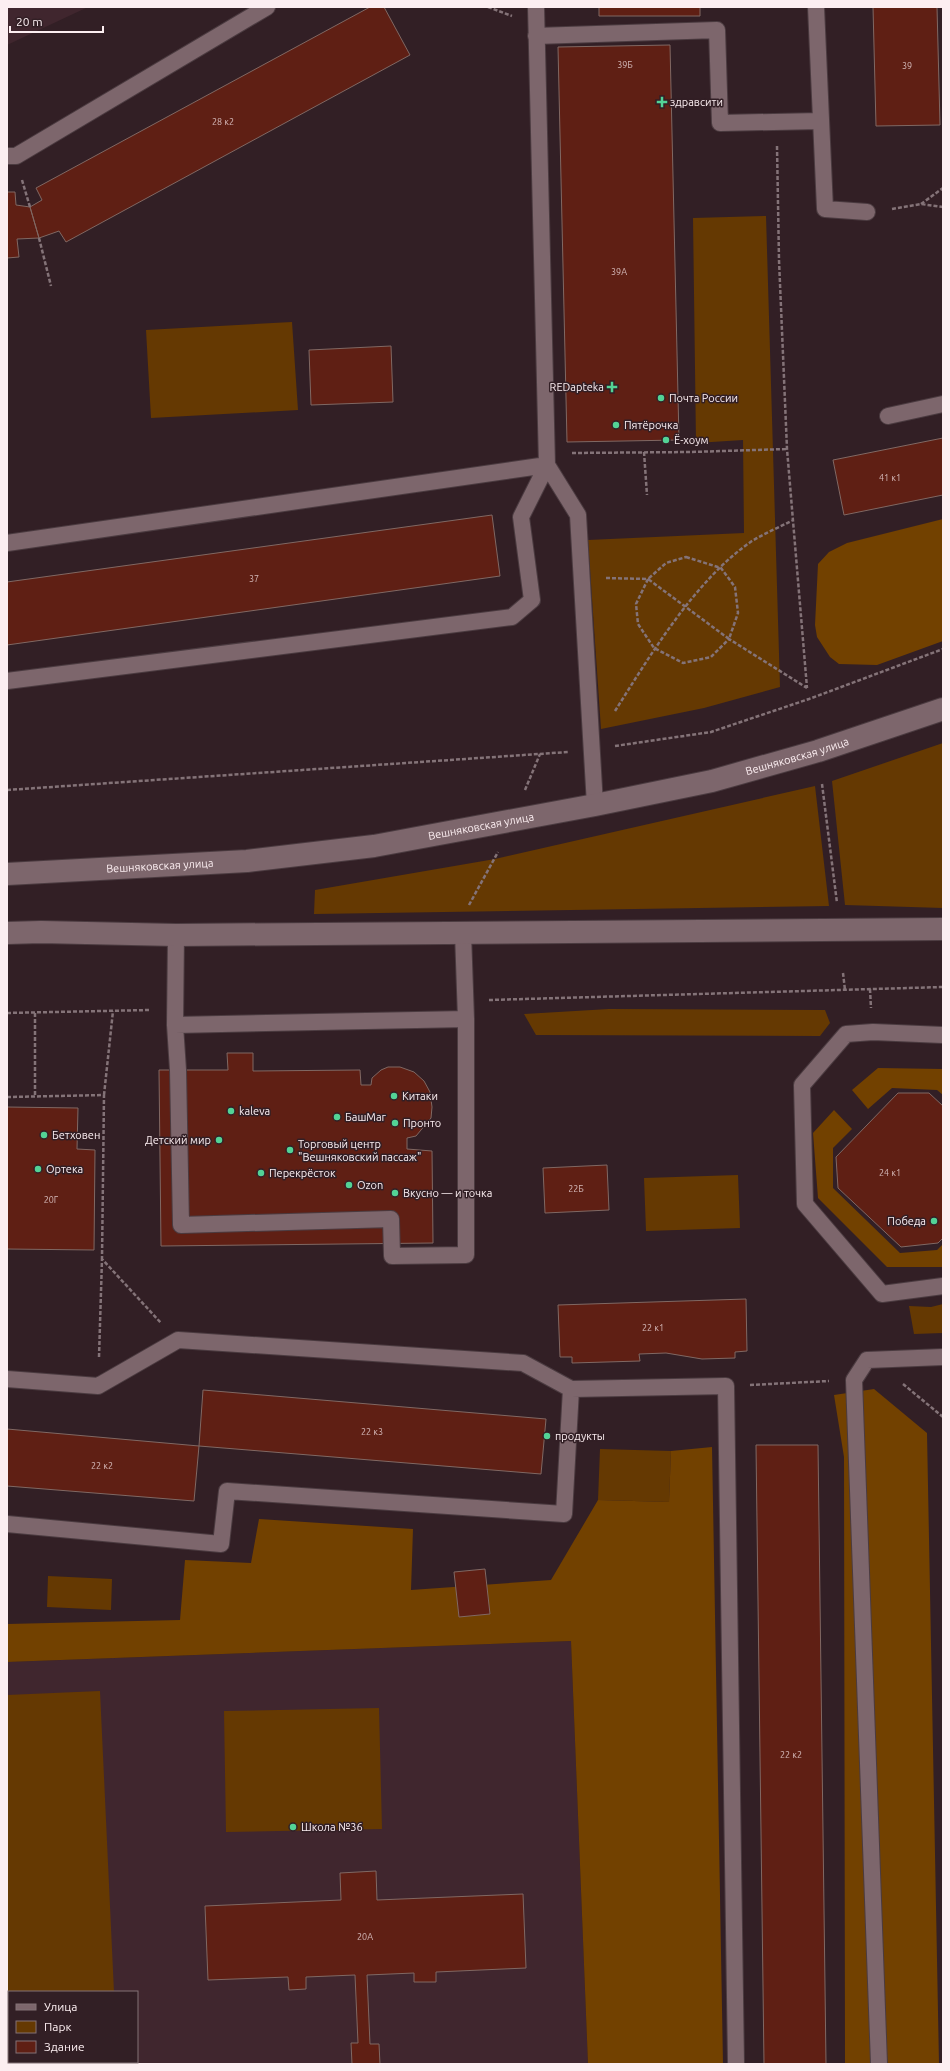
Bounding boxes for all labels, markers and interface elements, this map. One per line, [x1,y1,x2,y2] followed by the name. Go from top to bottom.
[10,8,103,34] scale bar
[16,15,43,28] text: 20 m
[617,60,633,70] house number: 39Б
[902,61,912,71] house number: 39
[670,96,723,108] place label: здравсити
[657,97,667,107] marker: здравсити
[212,117,234,127] house number: 28 к2
[611,267,627,277] house number: 39А
[550,381,604,393] place label: REDapteka
[607,382,617,392] marker: REDapteka
[669,392,738,404] place label: Почта России
[656,393,666,403] marker: Почта России
[624,419,678,431] place label: Пятёрочка
[611,420,621,430] marker: Пятёрочка
[674,434,709,446] place label: Ё-хоум
[661,435,671,445] marker: Ё-хоум
[879,473,901,483] house number: 41 к1
[249,574,259,584] house number: 37
[744,735,850,777] street label: Вешняковская улица
[427,810,535,842] street label: Вешняковская улица
[106,857,214,875] street label: Вешняковская улица
[402,1090,438,1102] place label: Китаки
[389,1091,399,1101] marker: Китаки
[239,1105,270,1117] place label: kaleva
[226,1106,236,1116] marker: kaleva
[345,1111,387,1123] place label: БашМаг
[332,1112,342,1122] marker: БашМаг
[403,1117,441,1129] place label: Пронто
[390,1118,400,1128] marker: Пронто
[52,1129,100,1141] place label: Бетховен
[39,1130,49,1140] marker: Бетховен
[145,1134,211,1146] place label: Детский мир
[214,1135,224,1145] marker: Детский мир
[298,1138,421,1163] place label: Торговый центр "Вешняковский пассаж"
[285,1145,295,1155] marker: Торговый центр "Вешняковский пассаж"
[46,1163,83,1175] place label: Ортека
[33,1164,43,1174] marker: Ортека
[269,1167,336,1179] place label: Перекрёсток
[256,1168,266,1178] marker: Перекрёсток
[879,1168,901,1178] house number: 24 к1
[357,1179,383,1191] place label: Ozon
[344,1180,354,1190] marker: Ozon
[568,1184,584,1194] house number: 22Б
[403,1187,492,1199] place label: Вкусно — и точка
[390,1188,400,1198] marker: Вкусно — и точка
[44,1195,59,1205] house number: 20Г
[887,1215,926,1227] place label: Победа
[929,1216,939,1226] marker: Победа
[642,1323,664,1333] house number: 22 к1
[361,1427,383,1437] house number: 22 к3
[555,1430,605,1442] place label: продукты
[542,1431,552,1441] marker: продукты
[91,1461,113,1471] house number: 22 к2
[780,1750,802,1760] house number: 22 к2
[301,1821,363,1833] place label: Школа №36
[288,1822,298,1832] marker: Школа №36
[357,1932,373,1942] house number: 20А
[8,1991,138,2063] legend
[44,2000,77,2013] text: Улица
[44,2020,72,2033] text: Парк
[44,2040,85,2053] text: Здание

